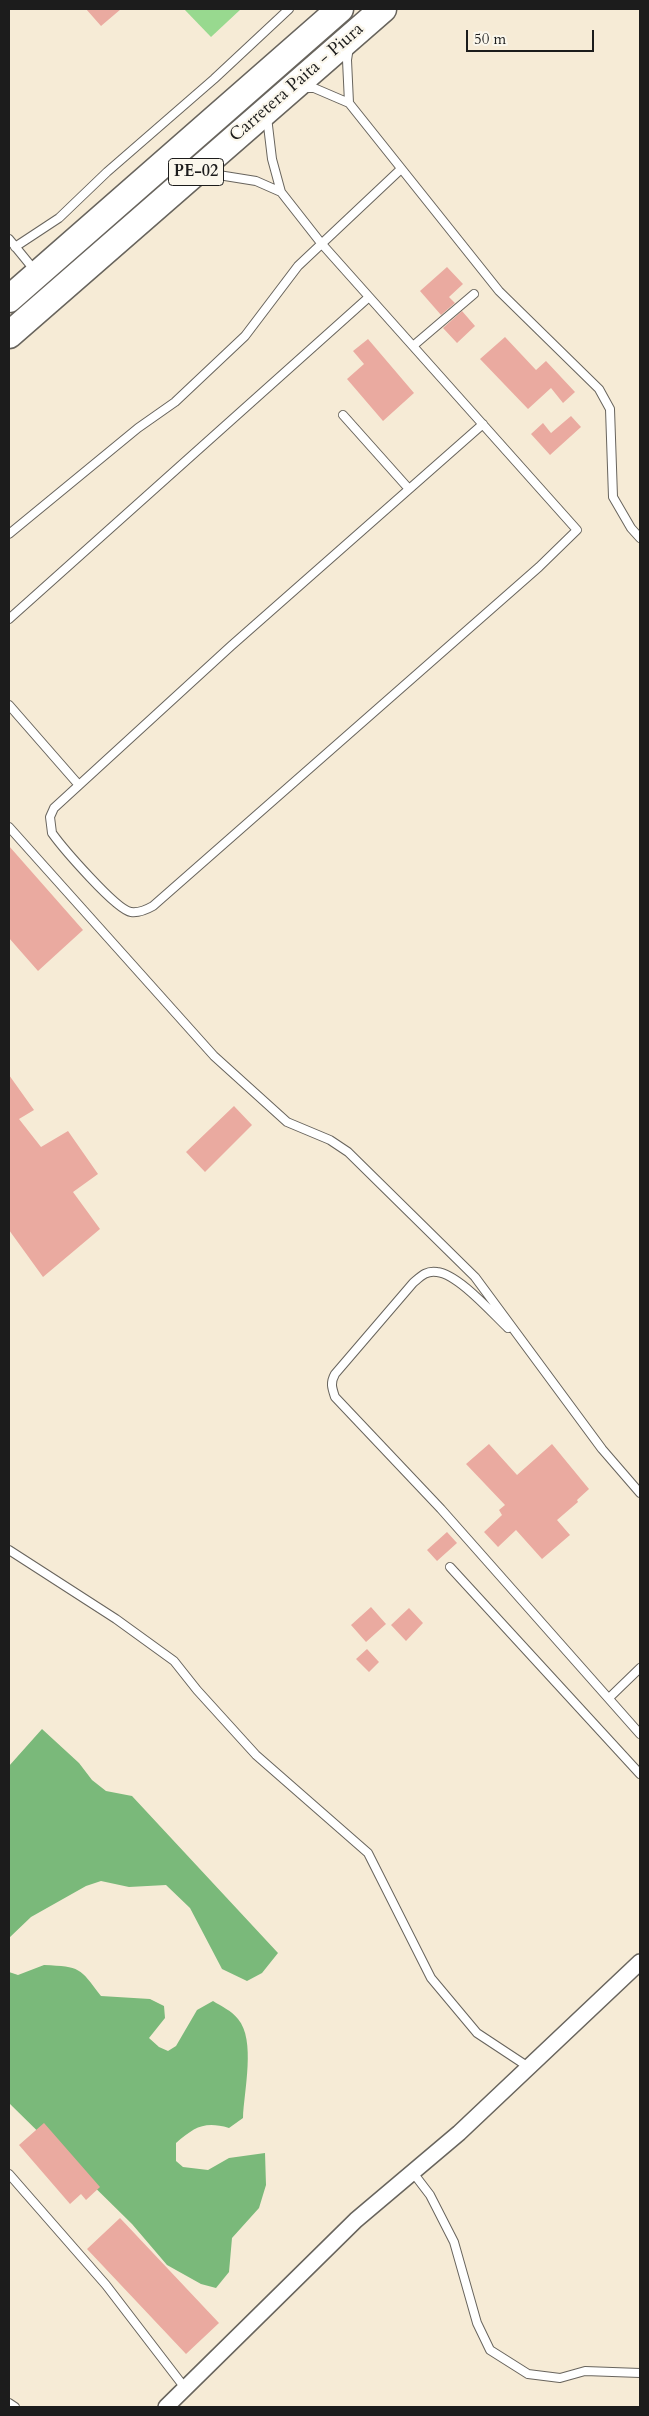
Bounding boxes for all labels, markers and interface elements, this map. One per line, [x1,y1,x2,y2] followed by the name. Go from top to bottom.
[226,19,368,147] street label: Carretera Paita - Piura
[469,20,596,52] scale bar
[474,29,506,49] text: 50 m
[168,158,224,186] road number: PE-02

